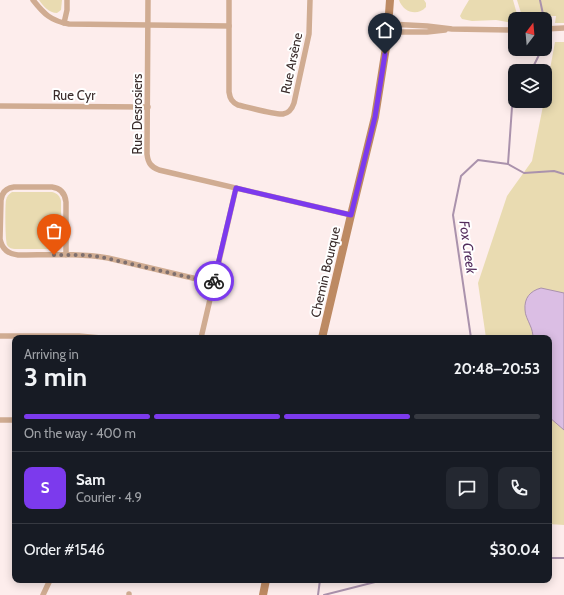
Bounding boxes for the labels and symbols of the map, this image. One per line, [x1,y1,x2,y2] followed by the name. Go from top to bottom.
[508,12,552,56] north arrow
[368,13,402,54] pin
[277,31,305,95] street label: Rue Arsène
[129,73,145,154] street label: Rue Desrosiers
[53,87,96,103] street label: Rue Cyr
[37,214,71,255] pin
[455,219,481,276] water label: Fox Creek
[307,225,343,319] street label: Chemin Bourque
[194,261,234,301] courier

